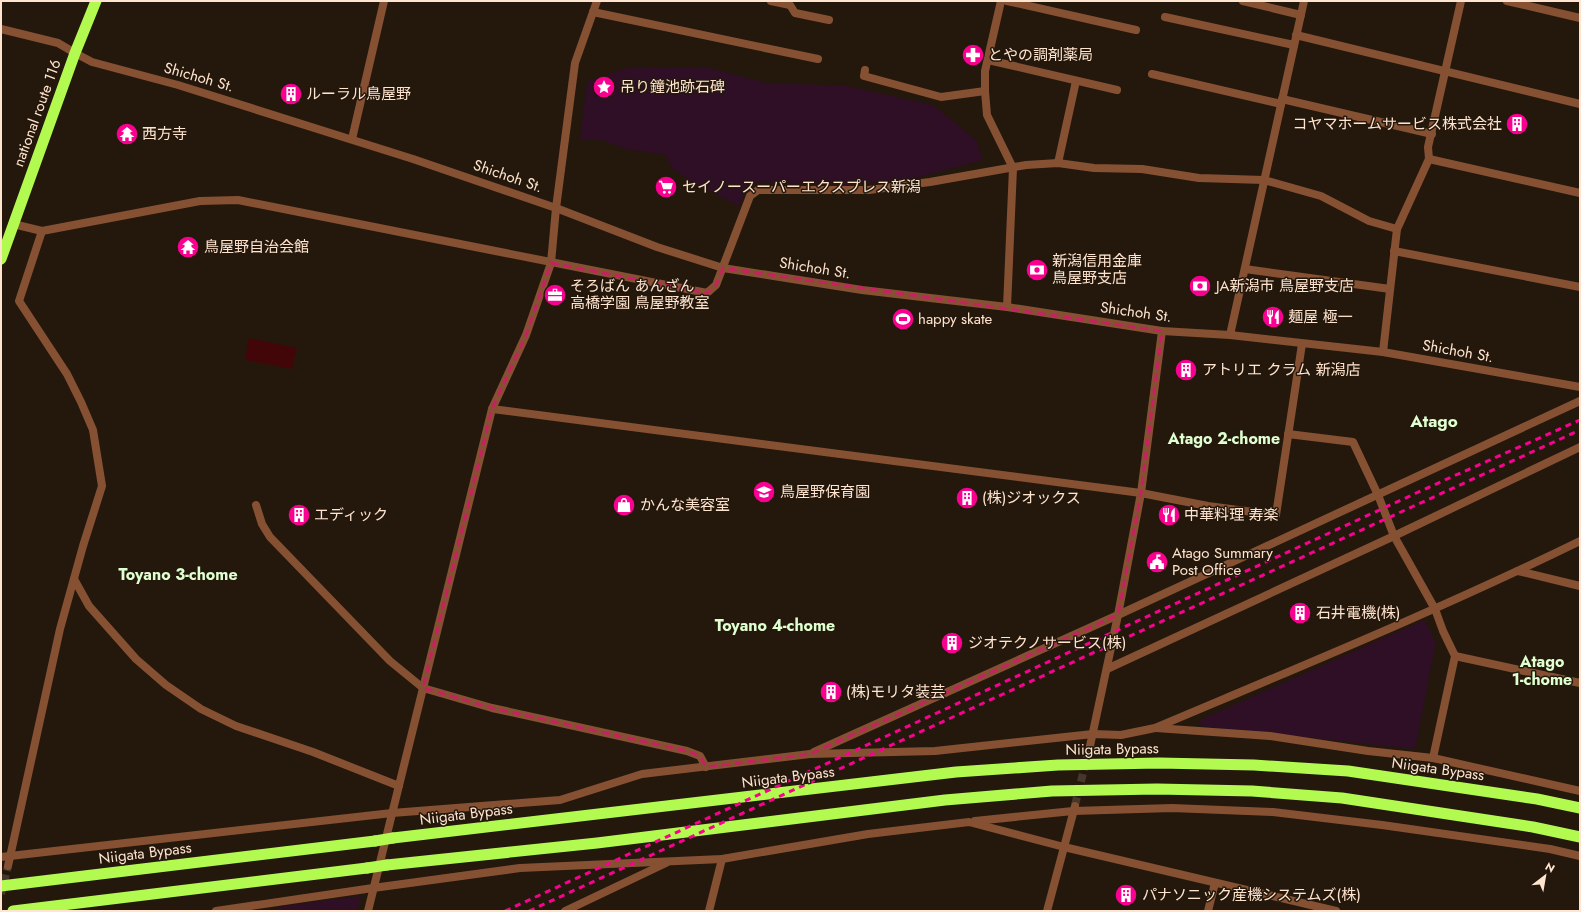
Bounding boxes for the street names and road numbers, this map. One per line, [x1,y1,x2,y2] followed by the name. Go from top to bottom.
[7,56,67,170] street label: national route 116
[161,57,237,97] street label: Shichoh St.
[470,154,546,198] street label: Shichoh St.
[778,252,852,284] street label: Shichoh St.
[1099,296,1173,328] street label: Shichoh St.
[1421,334,1495,368] street label: Shichoh St.
[1065,737,1159,761] street label: Niigata Bypass
[1390,752,1486,786] street label: Niigata Bypass
[740,760,836,794] street label: Niigata Bypass
[418,797,514,831] street label: Niigata Bypass
[97,836,193,870] street label: Niigata Bypass

